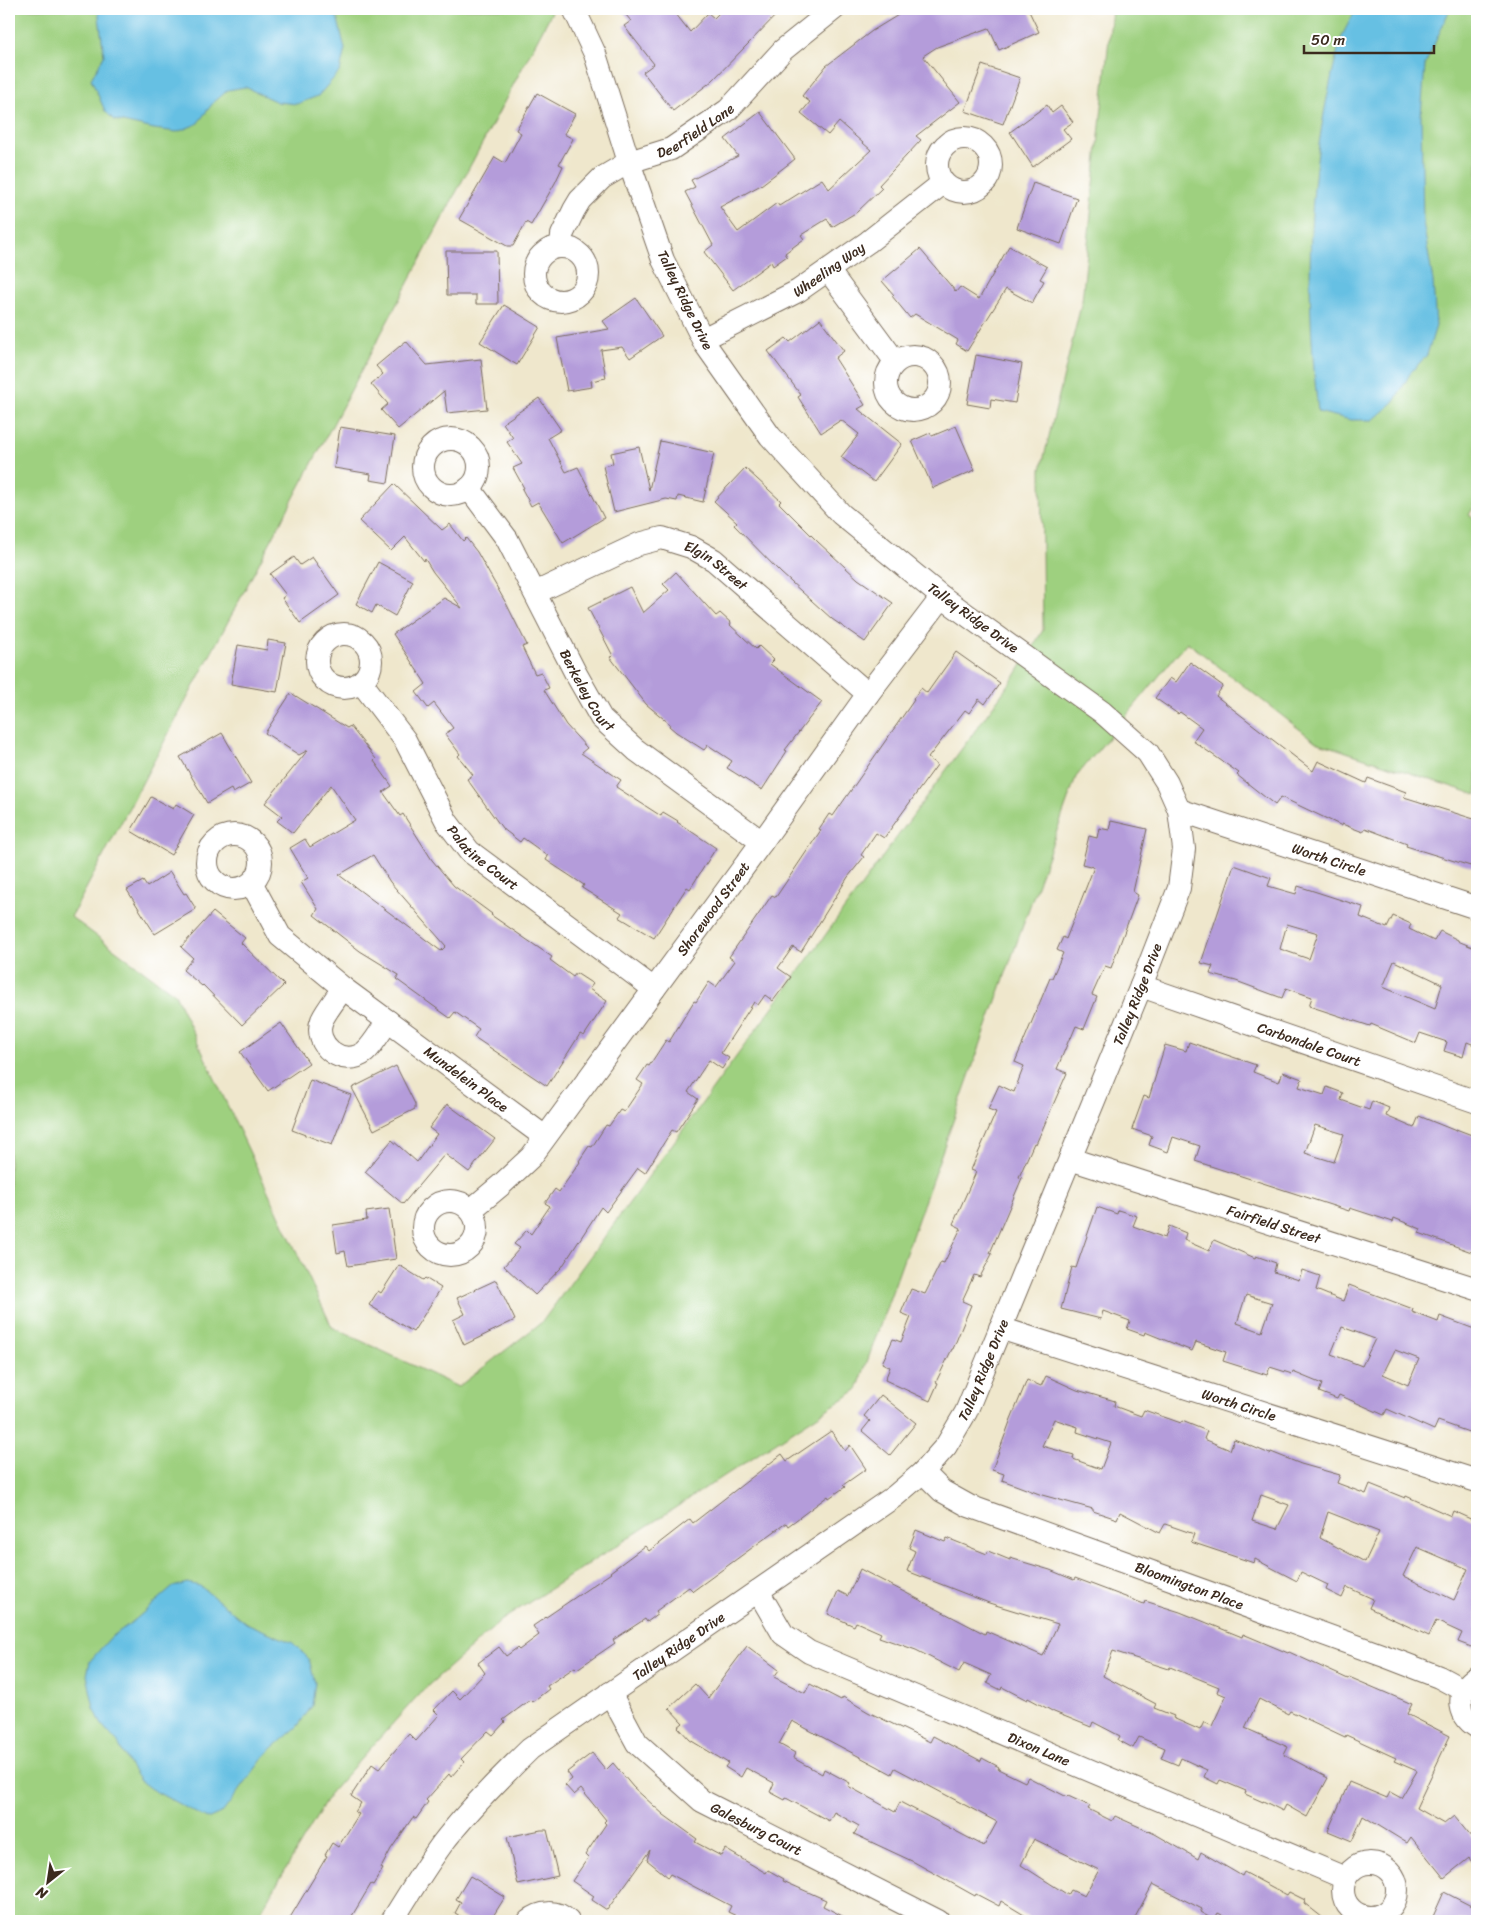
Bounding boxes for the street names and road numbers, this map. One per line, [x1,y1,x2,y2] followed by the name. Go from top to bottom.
[654,97,741,165] street label: Deerfield Lane
[787,235,871,304] street label: Wheeling Way
[650,246,720,354] street label: Talley Ridge Drive
[681,533,755,598] street label: Elgin Street
[922,576,1024,660] street label: Talley Ridge Drive
[553,645,622,739] street label: Berkeley Court
[441,819,524,897] street label: Palatine Court
[1289,835,1370,883] street label: Worth Circle
[670,856,756,961] street label: Shorewood Street
[1105,939,1169,1049] street label: Talley Ridge Drive
[1254,1015,1365,1074] street label: Carbondale Court
[419,1039,514,1119] street label: Mundelein Place
[1224,1197,1325,1251] street label: Fairfield Street
[951,1315,1016,1426] street label: Talley Ridge Drive
[1199,1381,1280,1428] street label: Worth Circle
[1131,1554,1247,1617] street label: Bloomington Place
[627,1605,730,1687] street label: Talley Ridge Drive
[1004,1725,1074,1773] street label: Dixon Lane
[706,1795,807,1863] street label: Galesburg Court

